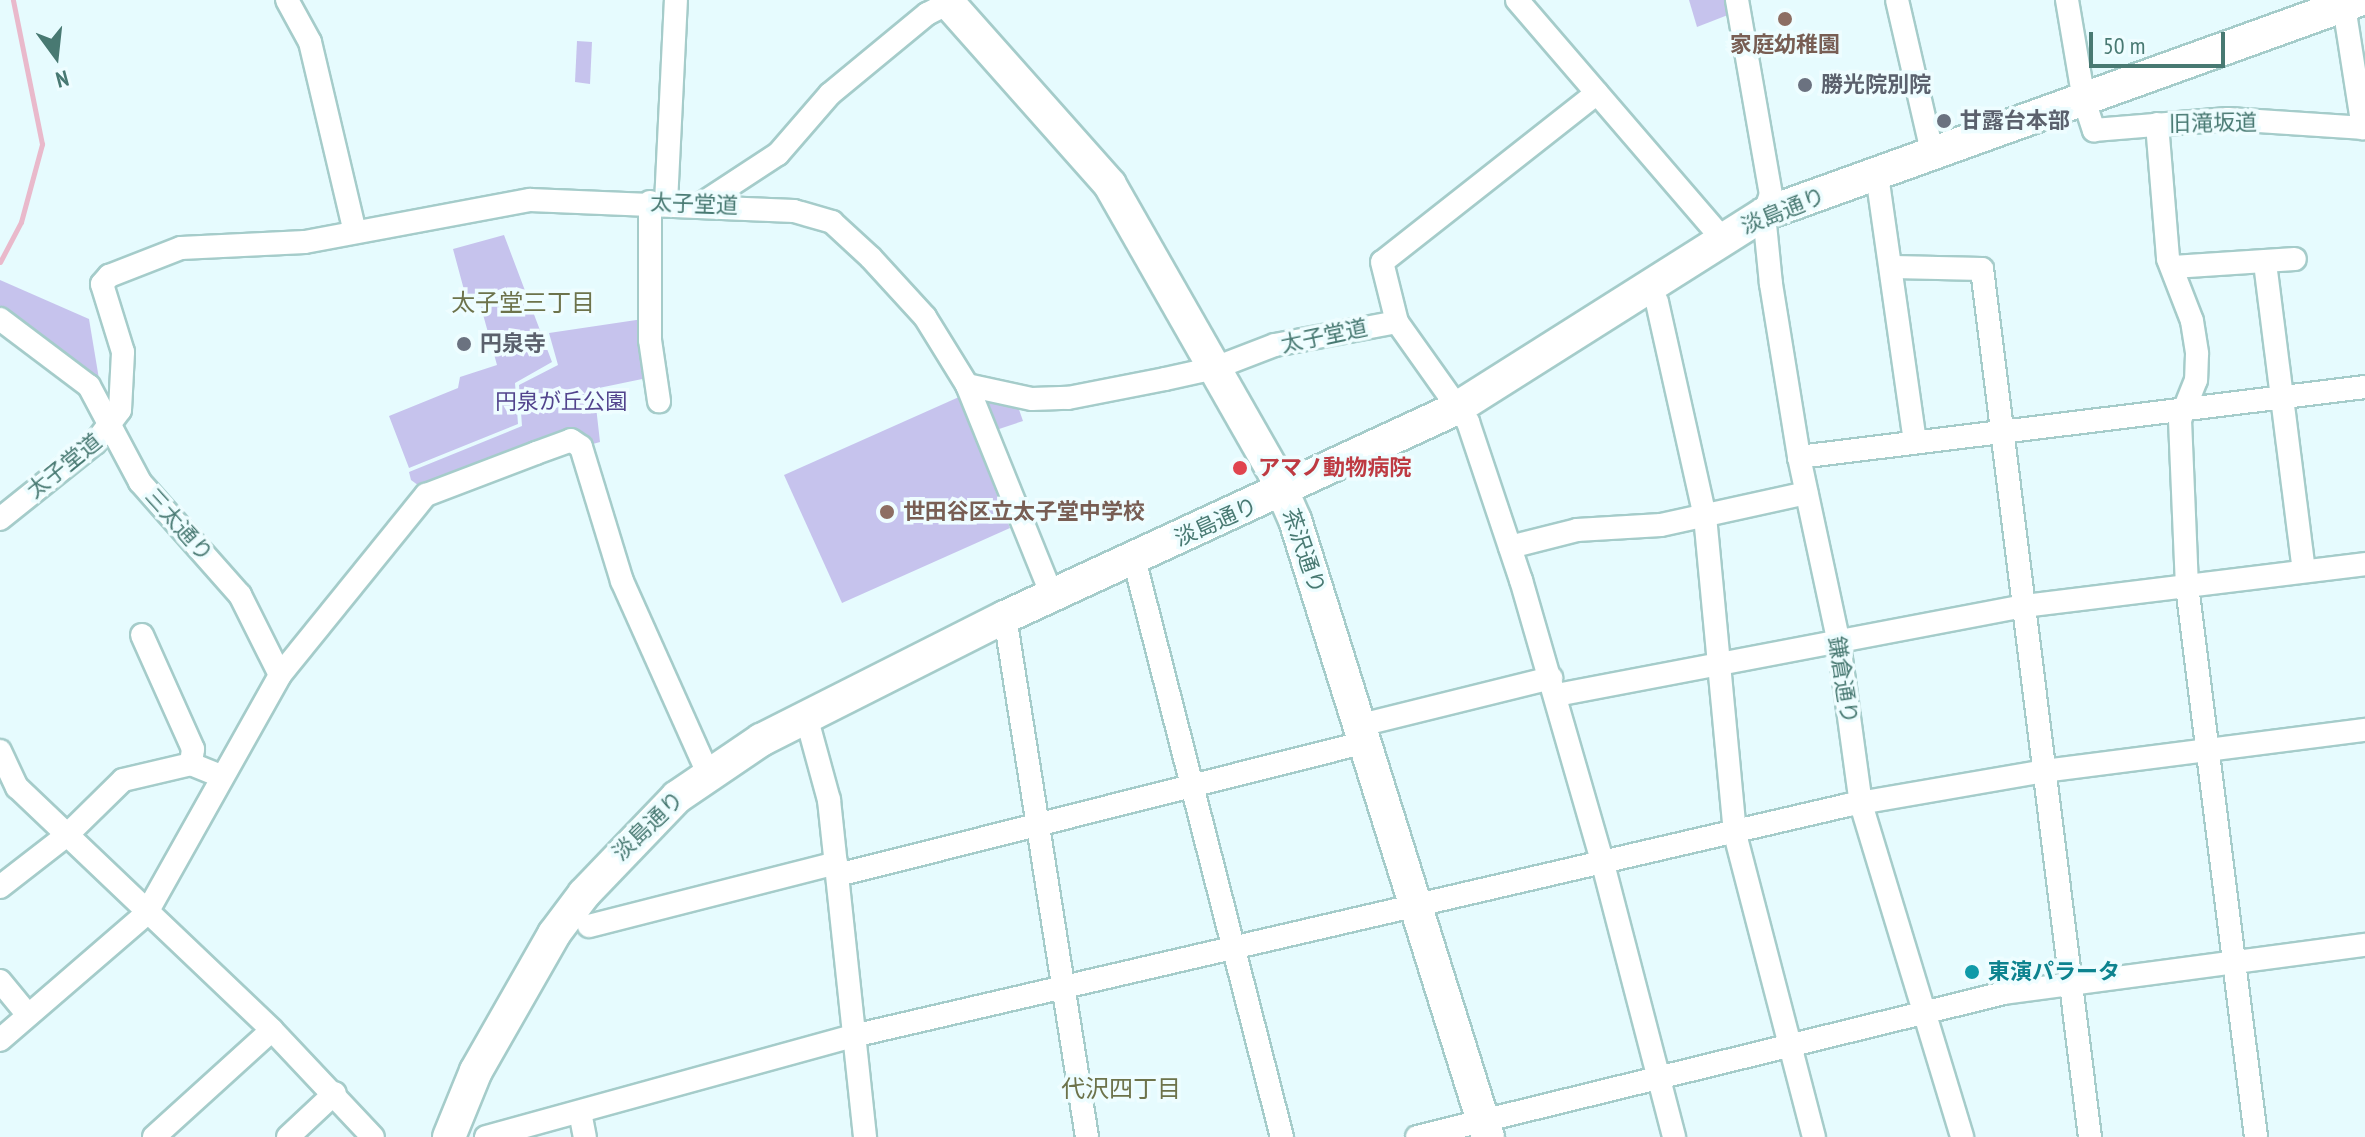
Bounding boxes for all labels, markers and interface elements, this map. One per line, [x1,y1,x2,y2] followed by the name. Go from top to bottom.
[1776,10,1794,28] marker: 家庭幼稚園
[16,16,96,96] north arrow
[2093,16,2229,66] scale bar
[2103,30,2145,61] text: 50 m
[1730,32,1840,58] place label: 家庭幼稚園
[53,64,72,94] text: N
[1821,72,1931,98] place label: 勝光院別院
[1796,76,1814,94] marker: 勝光院別院
[1960,108,2070,134] place label: 甘露台本部
[2169,109,2257,137] street label: 旧滝坂道
[1935,112,1953,130] marker: 甘露台本部
[1737,182,1829,240] street label: 淡島通り
[650,189,738,219] street label: 太子堂道
[451,289,595,317] district label: 太子堂三丁目
[1278,314,1370,358] street label: 太子堂道
[480,331,546,357] place label: 円泉寺
[455,335,473,353] marker: 円泉寺
[495,389,627,415] park label: 円泉が丘公園
[21,428,107,504] street label: 太子堂道
[1258,455,1412,481] place label: アマノ動物病院
[1229,457,1251,479] marker: アマノ動物病院
[140,483,218,567] street label: 三太通り
[1170,492,1262,552] street label: 淡島通り
[903,499,1145,525] place label: 世田谷区立太子堂中学校
[878,503,896,521] marker: 世田谷区立太子堂中学校
[1277,505,1331,597] street label: 茶沢通り
[1823,634,1863,726] street label: 鎌倉通り
[607,786,689,866] street label: 淡島通り
[1988,959,2120,985] place label: 東演パラータ
[1963,963,1981,981] marker: 東演パラータ
[1061,1075,1181,1103] district label: 代沢四丁目

